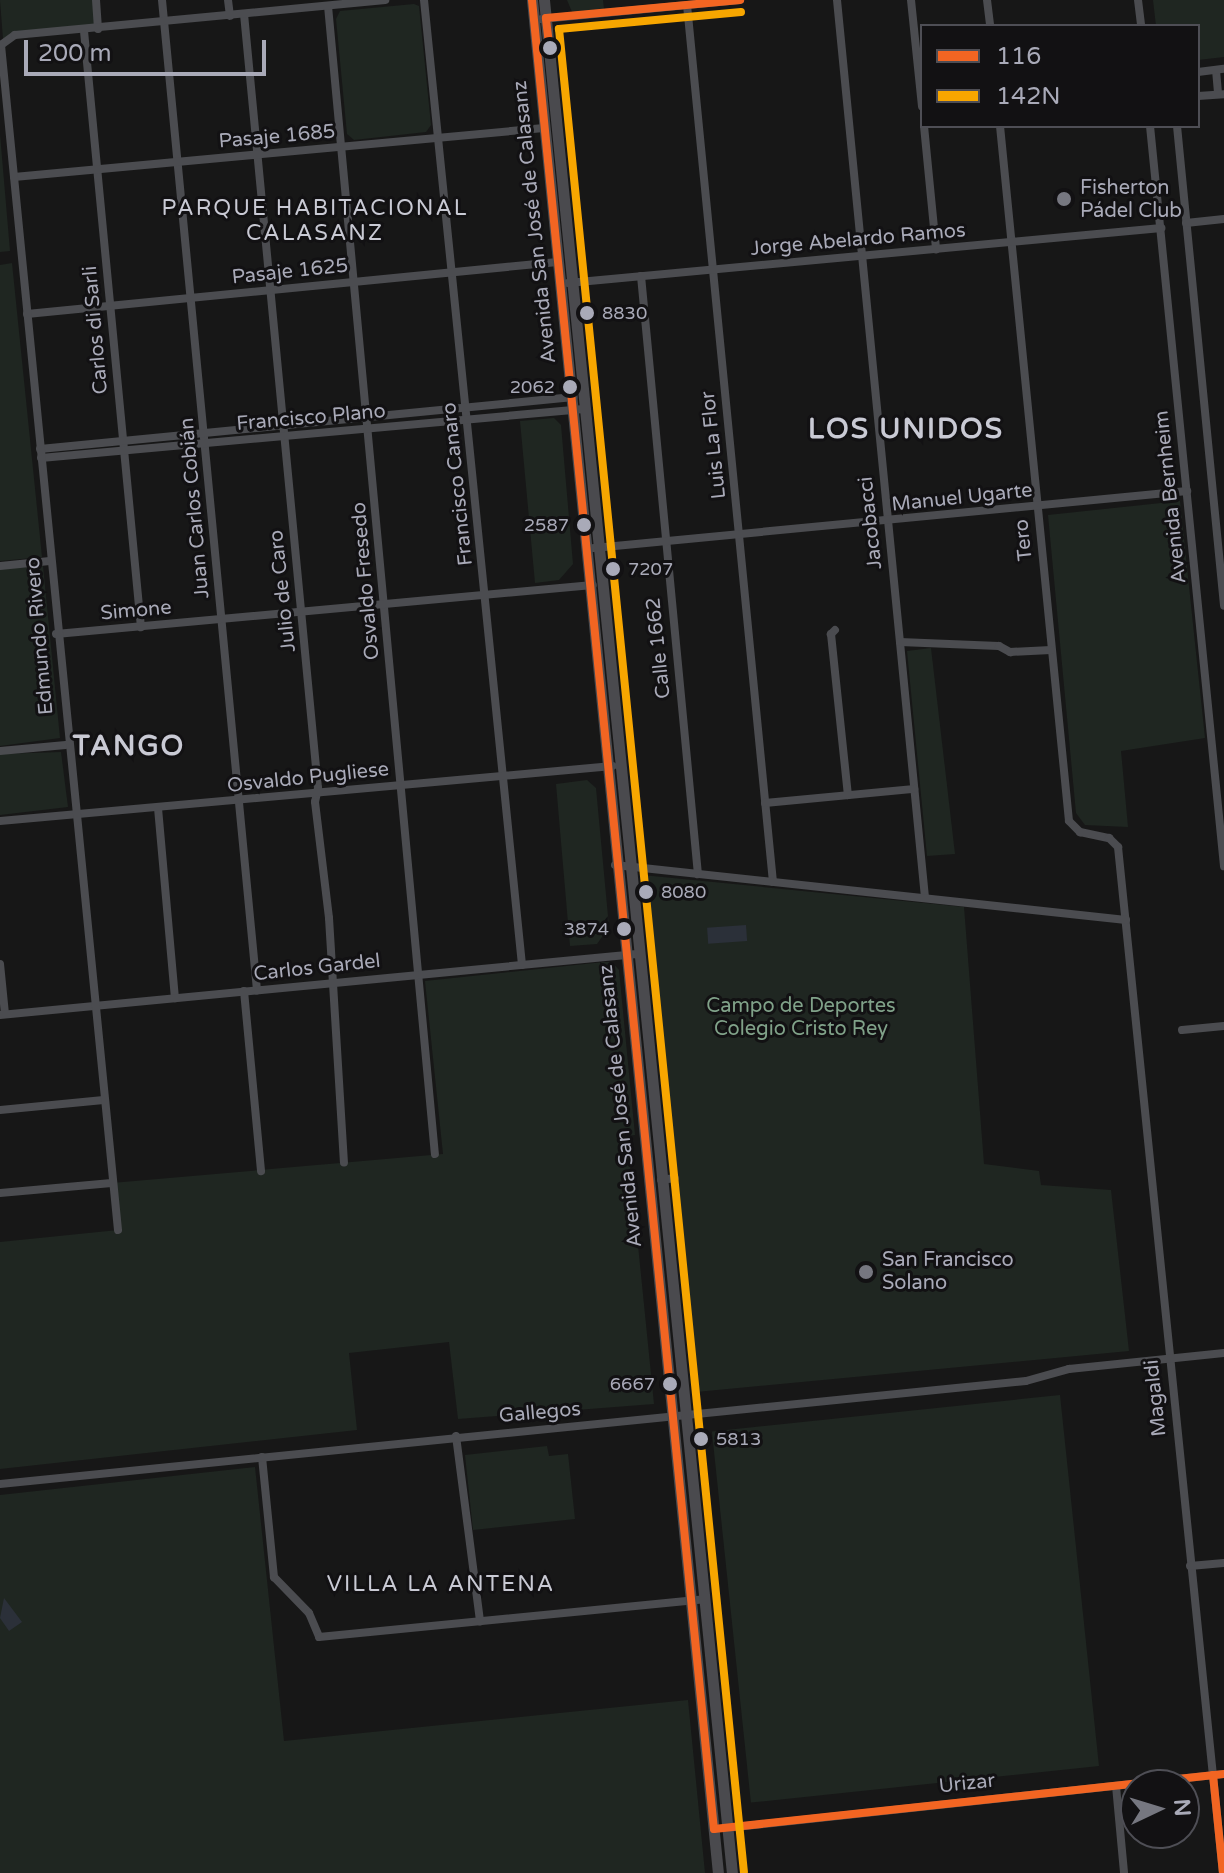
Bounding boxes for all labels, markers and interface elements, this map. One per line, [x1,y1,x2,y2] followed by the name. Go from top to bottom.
[28,24,270,74] scale bar
[920,24,1200,128] legend
[38,39,112,68] text: 200 m
[542,40,558,56] unlabelled marker
[996,42,1041,71] text: 116
[508,79,562,365] street label: Avenida San José de Calasanz
[996,82,1061,111] text: 142N
[218,120,336,154] street label: Pasaje 1685
[1080,176,1182,223] place label: Fisherton Pádel Club
[1055,190,1073,208] marker: Fisherton Pádel Club
[161,195,469,246] district label: PARQUE HABITACIONAL CALASANZ
[749,219,967,261] street label: Jorge Abelardo Ramos
[231,254,349,290] street label: Pasaje 1625
[78,265,114,395] street label: Carlos di Sarli
[602,302,647,324] place label: 8830
[579,305,595,321] marker: 8830
[510,376,555,398] place label: 2062
[562,379,578,395] marker: 2062
[696,390,732,500] street label: Luis La Flor
[235,400,387,436] street label: Francisco Plano
[437,401,479,567] street label: Francisco Canaro
[1150,409,1192,585] street label: Avenida Bernheim
[808,412,1004,446] district label: LOS UNIDOS
[175,416,215,600] street label: Juan Carlos Cobián
[854,475,888,571] street label: Jacobacci
[890,479,1034,517] street label: Manuel Ugarte
[347,501,385,661] street label: Osvaldo Fresedo
[524,514,569,536] place label: 2587
[576,517,592,533] marker: 2587
[1010,518,1038,562] street label: Tero
[265,529,301,653] street label: Julio de Caro
[21,556,59,716] street label: Edmundo Rivero
[628,558,673,580] place label: 7207
[605,561,621,577] marker: 7207
[100,596,172,626] street label: Simone
[642,596,676,700] street label: Calle 1662
[73,729,185,763] district label: TANGO
[226,758,390,798] street label: Osvaldo Pugliese
[661,881,706,903] place label: 8080
[638,884,654,900] marker: 8080
[564,918,609,940] place label: 3874
[616,921,632,937] marker: 3874
[252,949,382,987] street label: Carlos Gardel
[594,963,648,1249] street label: Avenida San José de Calasanz
[706,995,896,1042] park label: Campo de Deportes Colegio Cristo Rey
[882,1248,1014,1295] place label: San Francisco Solano
[857,1263,875,1281] marker: San Francisco Solano
[1140,1358,1172,1438] street label: Magaldi
[610,1373,655,1395] place label: 6667
[662,1376,678,1392] marker: 6667
[498,1397,582,1429] street label: Gallegos
[716,1428,761,1450] place label: 5813
[693,1431,709,1447] marker: 5813
[327,1572,555,1598] district label: VILLA LA ANTENA
[938,1769,996,1799] street label: Urizar
[1120,1769,1200,1849] north arrow
[1168,1798,1196,1817] text: N

